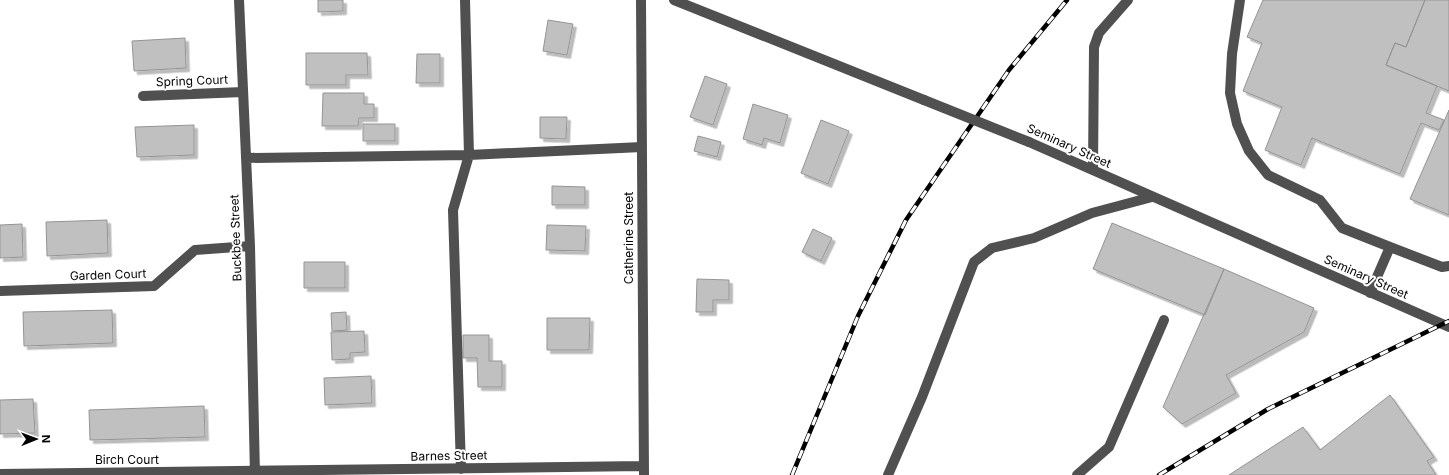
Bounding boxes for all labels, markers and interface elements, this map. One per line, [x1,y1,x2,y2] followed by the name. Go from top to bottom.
[156,72,228,89] street label: Spring Court
[1025,120,1114,171] street label: Seminary Street
[621,192,636,284] street label: Catherine Street
[226,194,245,282] street label: Buckbee Street
[1322,251,1411,302] street label: Seminary Street
[69,266,147,283] street label: Garden Court
[16,419,56,459] north arrow
[39,435,53,443] text: N
[410,447,488,464] street label: Barnes Street
[95,452,159,467] street label: Birch Court

